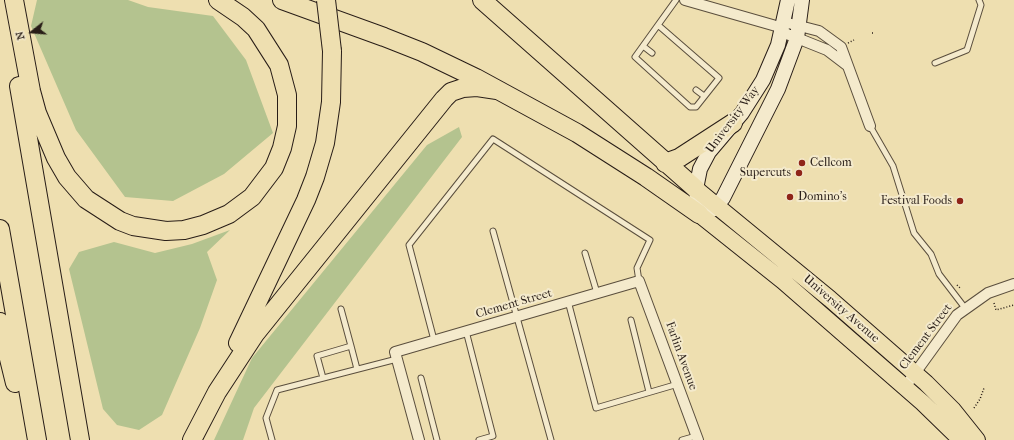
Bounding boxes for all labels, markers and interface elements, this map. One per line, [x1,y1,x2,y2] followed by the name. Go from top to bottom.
[12,12,52,52] north arrow
[13,30,27,42] text: N
[703,84,763,156] street label: University Way
[810,156,852,170] place label: Cellcom
[797,158,807,168] marker: Cellcom
[740,166,791,180] place label: Supercuts
[794,168,804,178] marker: Supercuts
[798,190,847,204] place label: Domino's
[785,192,795,202] marker: Domino's
[881,194,952,208] place label: Festival Foods
[955,196,965,206] marker: Festival Foods
[800,272,882,346] street label: University Avenue
[474,286,554,322] street label: Clement Street
[897,301,955,373] street label: Clement Street
[662,320,700,392] street label: Farlin Avenue

